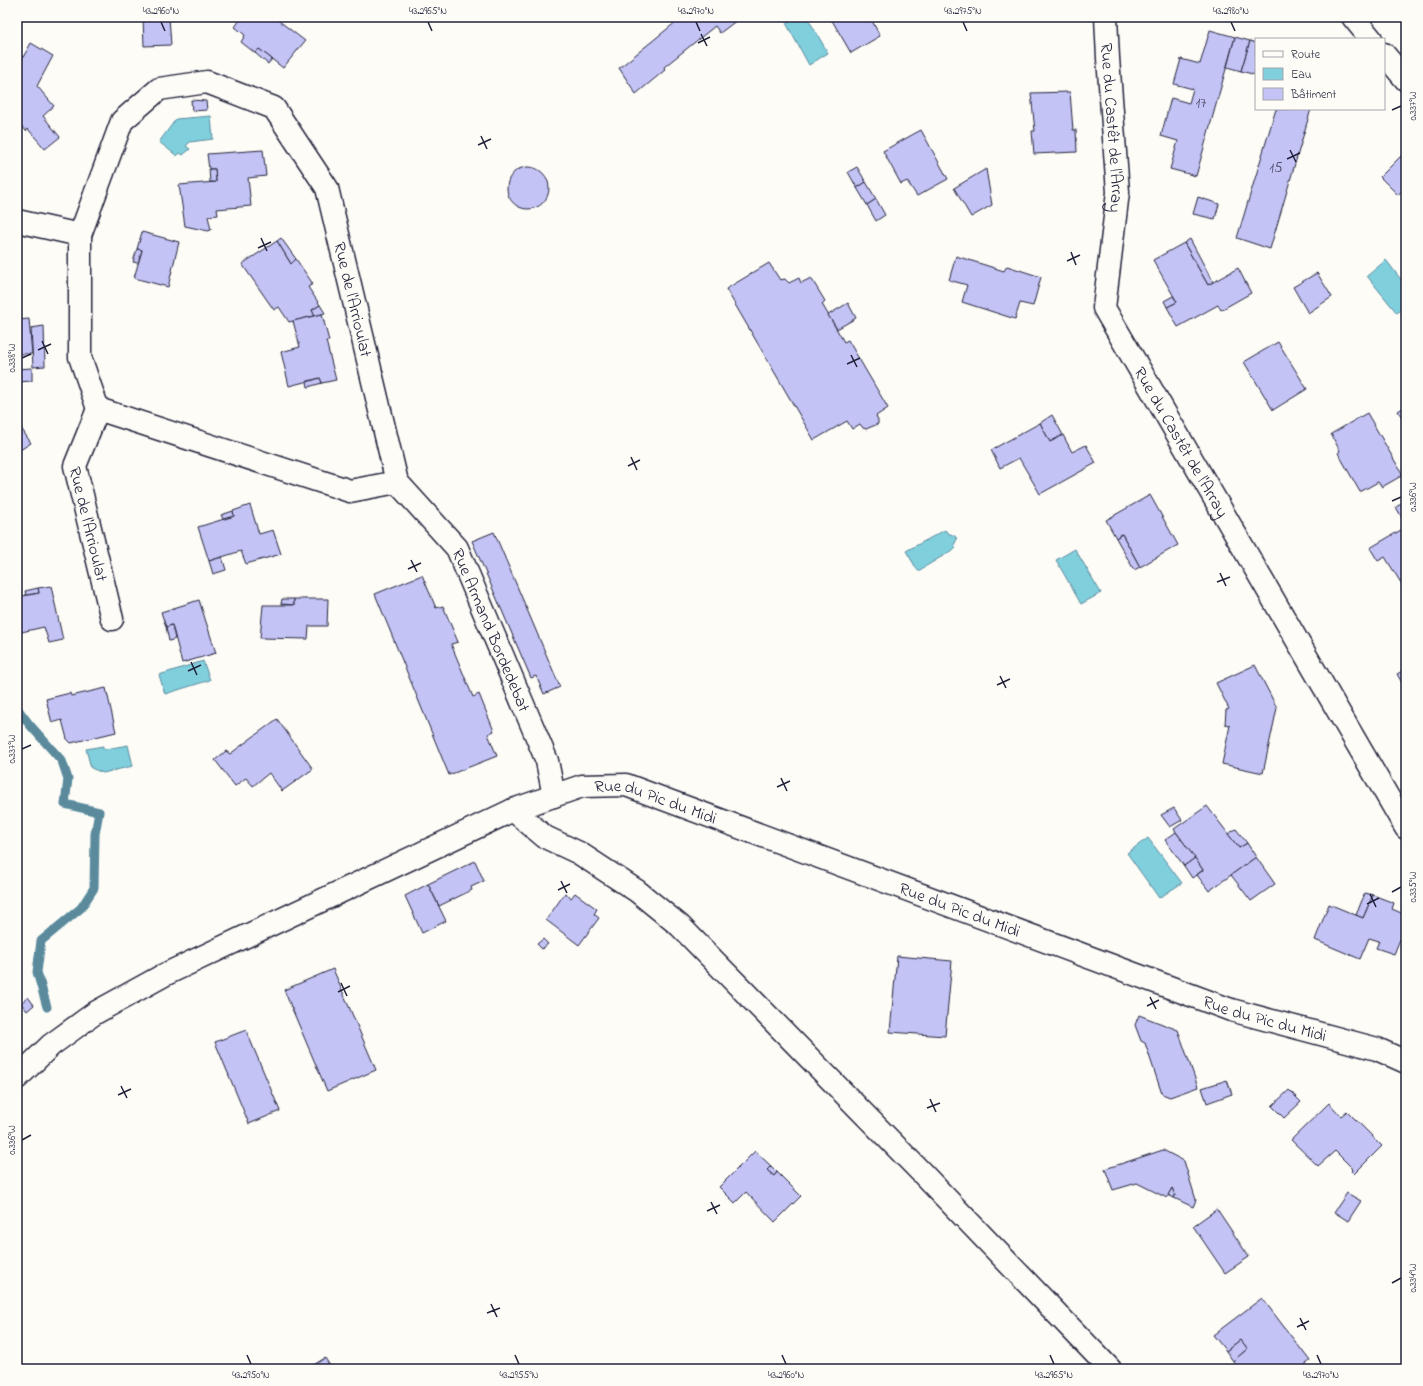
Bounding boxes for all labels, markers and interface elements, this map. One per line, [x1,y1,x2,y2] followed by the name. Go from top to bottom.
[143,4,179,19] text: 43.2960°N
[409,4,447,19] text: 43.2965°N
[678,4,714,19] text: 43.2970°N
[944,4,982,19] text: 43.2975°N
[1213,4,1249,19] text: 43.2980°N
[1255,38,1385,110] legend
[1093,42,1129,214] street label: Rue du Castêt de l'Array
[1291,46,1321,64] text: Route
[1291,66,1312,84] text: Eau
[1290,86,1336,104] text: Bâtiment
[1406,91,1421,121] text: 0.337°W
[1196,92,1206,114] house number: 17
[1269,157,1283,179] house number: 15
[326,240,378,360] street label: Rue de l'Arrioulat
[5,343,20,372] text: 0.338°W
[1127,362,1234,523] street label: Rue du Castêt de l'Array
[62,464,114,585] street label: Rue de l'Arrioulat
[1406,482,1421,512] text: 0.336°W
[445,545,536,716] street label: Rue Armand Bordedebat
[5,734,20,764] text: 0.337°W
[594,774,720,832] street label: Rue du Pic du Midi
[1406,871,1421,902] text: 0.335°W
[895,877,1024,945] street label: Rue du Pic du Midi
[1199,990,1329,1049] street label: Rue du Pic du Midi
[5,1125,20,1155] text: 0.336°W
[1406,1263,1421,1293] text: 0.334°W
[232,1368,270,1383] text: 43.2950°N
[499,1368,539,1383] text: 43.2955°N
[768,1368,804,1383] text: 43.2960°N
[1035,1368,1073,1383] text: 43.2965°N
[1303,1368,1339,1383] text: 43.2970°N

